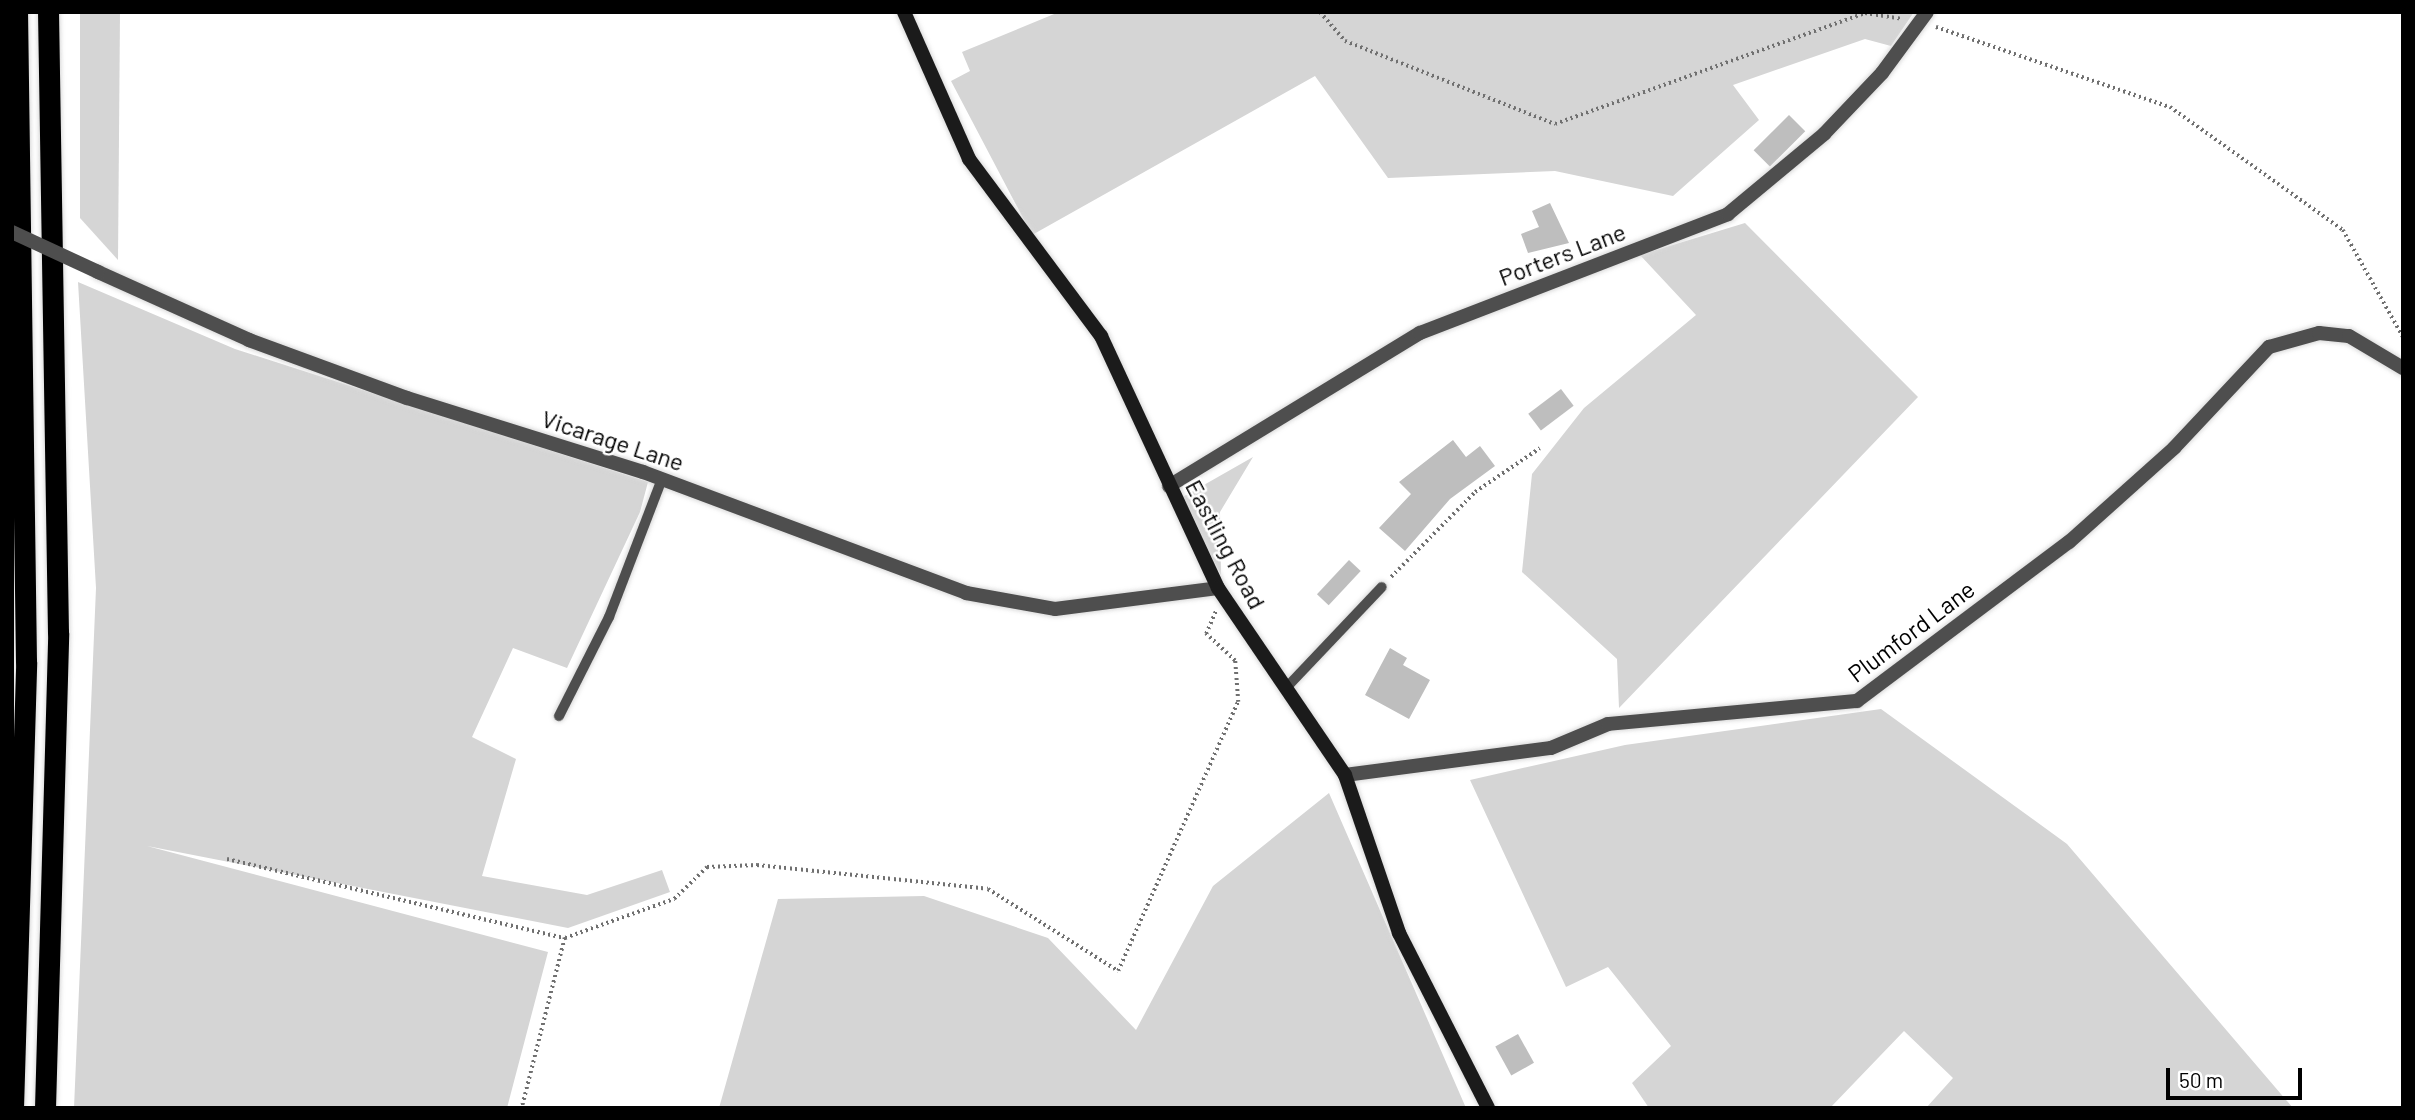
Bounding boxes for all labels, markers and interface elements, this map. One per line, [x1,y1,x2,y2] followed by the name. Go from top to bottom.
[1494,217,1630,291] street label: Porters Lane
[538,403,688,477] street label: Vicarage Lane
[1180,474,1272,614] street label: Eastling Road
[1842,574,1980,688] street label: Plumford Lane
[2170,1054,2306,1098] scale bar
[2179,1067,2223,1092] text: 50 m

